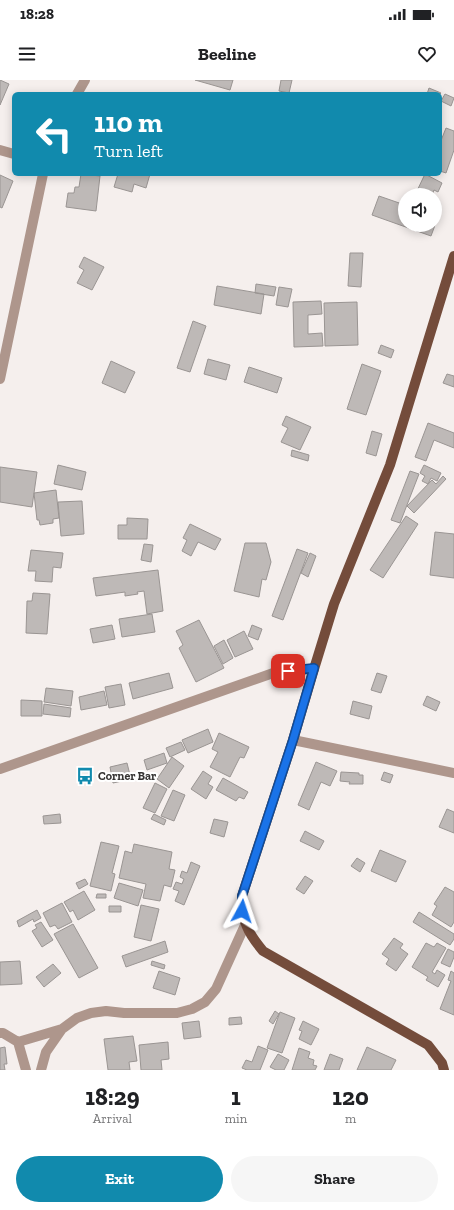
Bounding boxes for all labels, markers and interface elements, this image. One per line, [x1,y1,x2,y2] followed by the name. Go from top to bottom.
[20,5,54,23] text: 18:28
[16,43,38,65] icon: menu
[198,43,256,65] text: Beeline
[416,43,438,65] icon: heart
[94,106,163,139] text: 110 m
[28,108,80,160] icon: left
[94,140,163,162] text: Turn left
[398,188,442,232] map controls
[398,188,442,232] button: sound
[271,654,305,688] pin
[277,660,299,682] icon: arrive
[75,766,95,786] bus stop icon: Corner Bar
[98,769,157,783] place label: Corner Bar
[221,890,263,932] position arrow
[85,1082,140,1111] text: 18:29
[231,1082,241,1111] text: 1
[332,1082,369,1111] text: 120
[93,1111,132,1126] text: Arrival
[225,1111,247,1126] text: min
[345,1111,356,1126] text: m
[16,1156,223,1202] button: Exit
[231,1156,438,1202] button: Share

